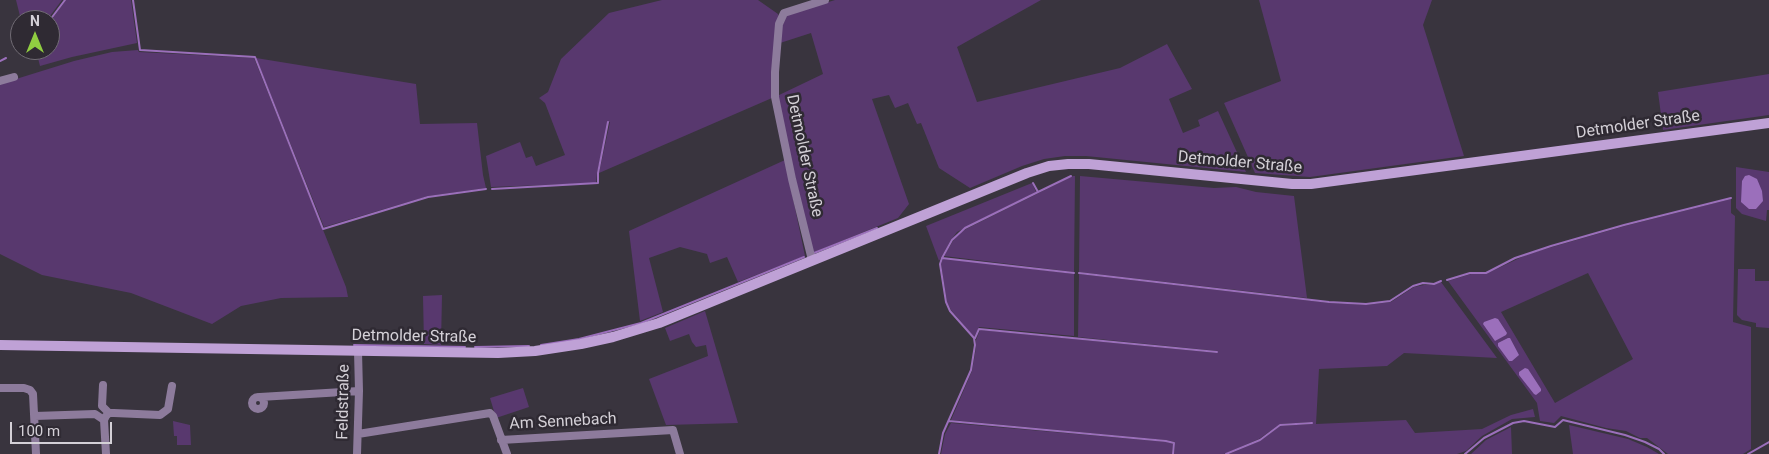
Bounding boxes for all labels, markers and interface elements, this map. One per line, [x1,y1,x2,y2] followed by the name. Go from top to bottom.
[10,10,60,60] north arrow
[30,13,40,29] text: N
[782,93,826,219] street label: Detmolder Straße
[1575,107,1701,143] street label: Detmolder Straße
[1177,148,1303,178] street label: Detmolder Straße
[351,326,477,348] street label: Detmolder Straße
[334,364,354,440] street label: Feldstraße
[509,410,617,434] street label: Am Sennebach
[12,412,115,444] scale bar
[18,422,60,440] text: 100 m

